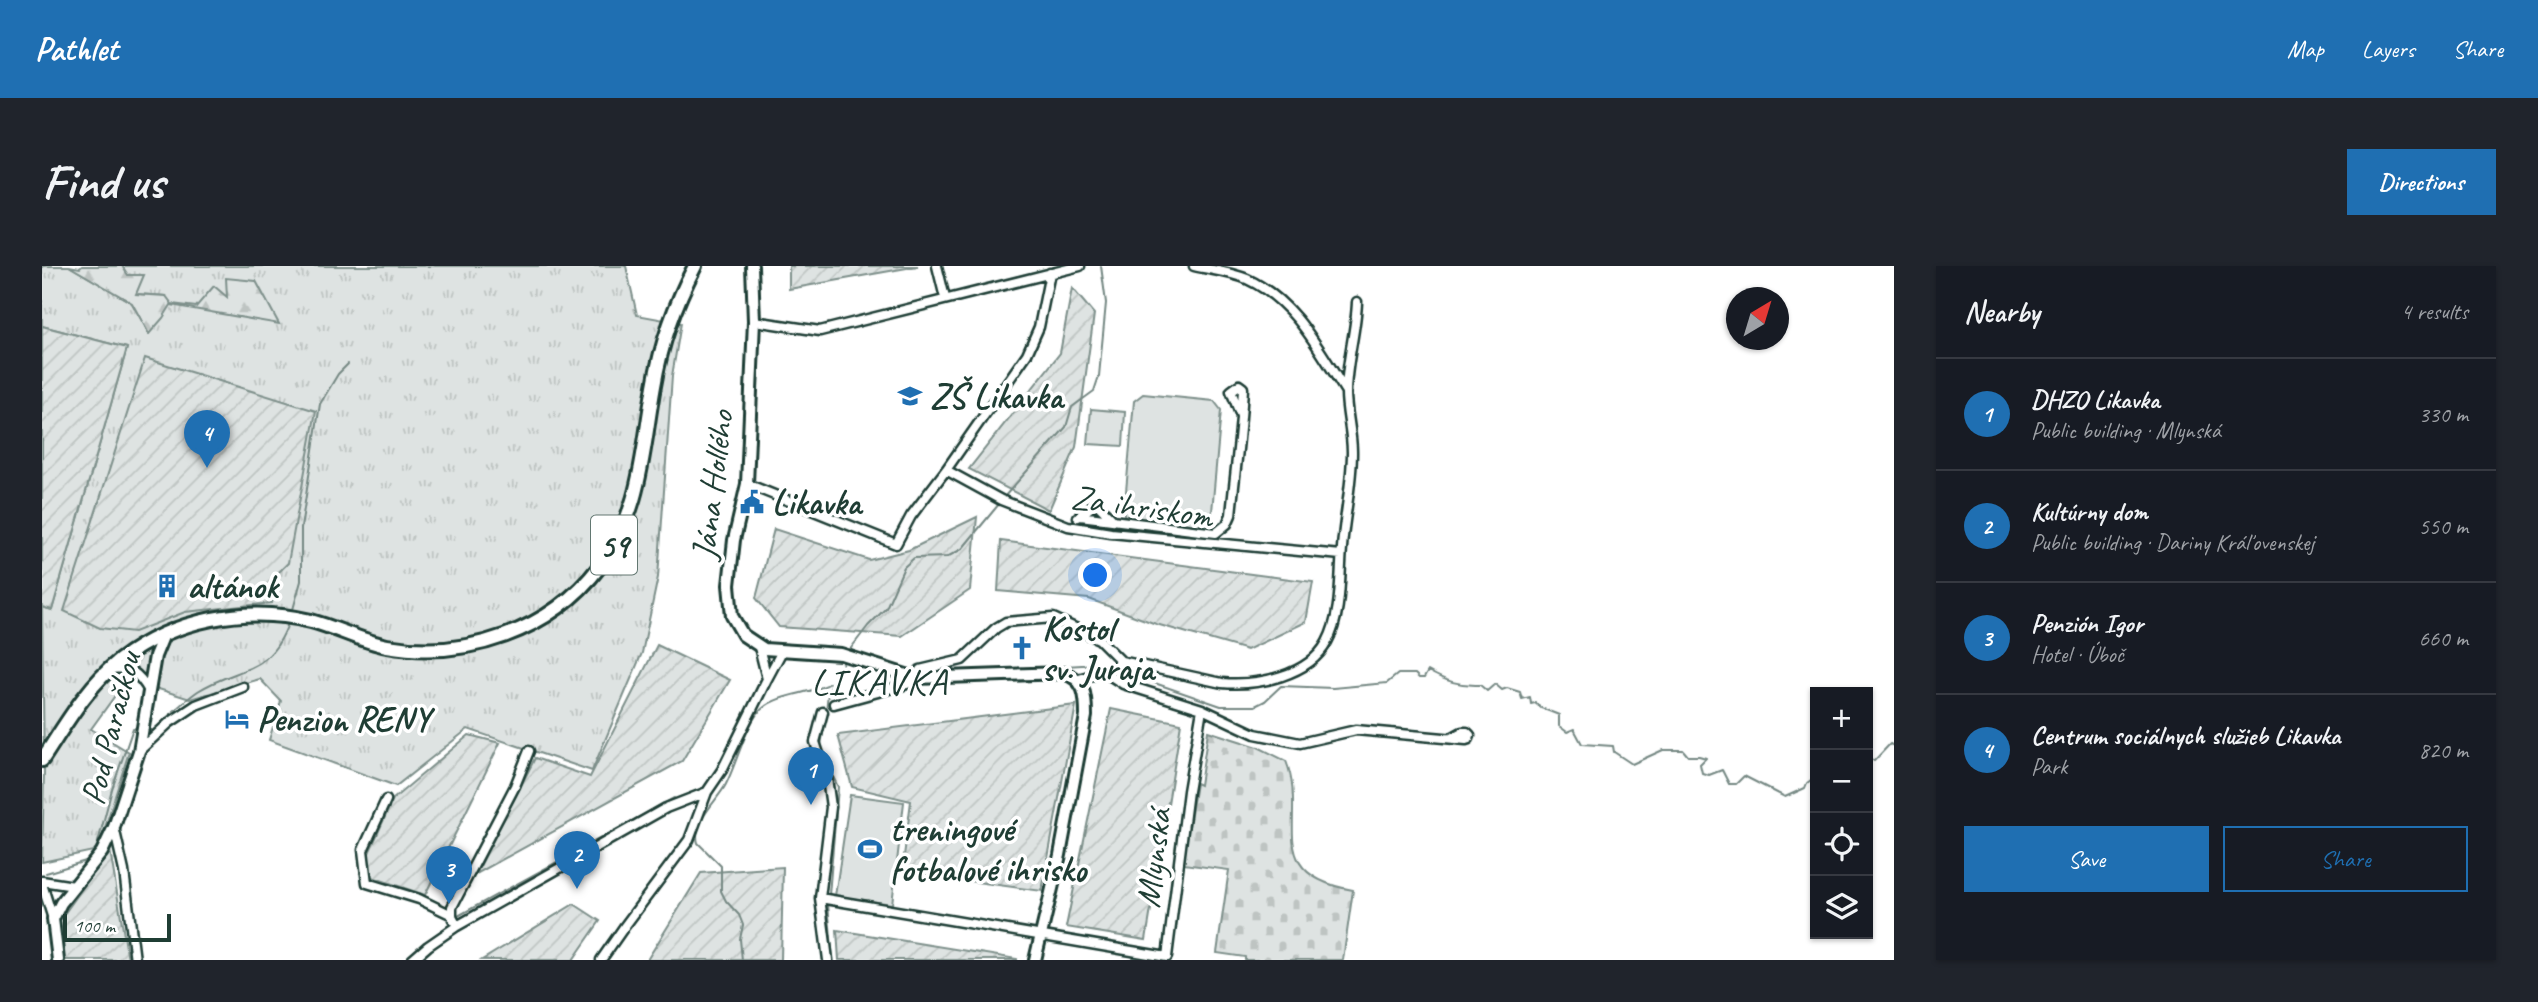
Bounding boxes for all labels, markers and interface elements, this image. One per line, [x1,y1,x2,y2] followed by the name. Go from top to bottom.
[35,28,118,70] text: Pathlet
[2287,34,2324,64] text: Map
[2362,34,2415,64] text: Layers
[2453,34,2503,64] text: Share
[2347,149,2496,215] button: Directions
[42,151,164,213] text: Find us
[1726,287,1789,350] north arrow
[1964,293,2040,331] text: Nearby
[2401,297,2468,326] text: 4 results
[930,374,1066,419] place label: ZŠ Likavka
[896,382,924,410] school or university icon: ZŠ Likavka
[2031,383,2160,416] text: DHZO Likavka
[1982,400,1992,429] text: 1
[2419,400,2468,429] text: 330 m
[681,407,744,564] street label: Jána Hollého
[184,410,230,468] pin: 4
[2031,416,2221,445] text: Public building · Mlynská
[1068,474,1218,539] street label: Za ihriskom
[772,480,864,525] place label: Likavka
[738,488,766,516] public building icon: Likavka
[2031,495,2148,528] text: Kultúrny dom
[1982,512,1992,541] text: 2
[2419,512,2468,541] text: 550 m
[591,515,637,574] road number: 59
[2031,528,2314,557] text: Public building · Dariny Kráľovenskej
[1078,558,1112,592] your location
[187,564,280,609] place label: altánok
[153,572,181,600] building icon: altánok
[1042,606,1157,691] place label: Kostol sv. Juraja
[2031,607,2143,640] text: Penzión Igor
[1982,624,1992,653] text: 3
[2419,624,2468,653] text: 660 m
[1008,634,1036,662] church icon: Kostol sv. Juraja
[2031,640,2124,669] text: Hotel · Úboč
[70,645,152,809] street label: Pod Paračkou
[811,658,949,705] district label: LIKAVKA
[1810,687,1873,939] map controls
[1810,687,1873,750] button: +
[257,697,436,742] place label: Penzion RENY
[223,705,251,733] hotel icon: Penzion RENY
[2031,719,2340,752] text: Centrum sociálnych služieb Likavka
[1982,736,1992,765] text: 4
[2419,736,2468,765] text: 820 m
[788,747,834,805] pin: 1
[1810,750,1873,813] button: −
[2031,752,2067,781] text: Park
[1125,802,1182,910] street label: Mlynská
[890,807,1088,892] place label: treningové fotbalové ihrisko
[1810,813,1873,876] button: locate
[1964,826,2209,892] button: Save
[2223,826,2468,892] button: Share
[554,831,600,889] pin: 2
[856,835,884,863] sports icon: treningové fotbalové ihrisko
[426,846,472,904] pin: 3
[1810,876,1873,939] button: layers
[63,911,172,943] scale bar
[74,914,115,938] text: 100 m

